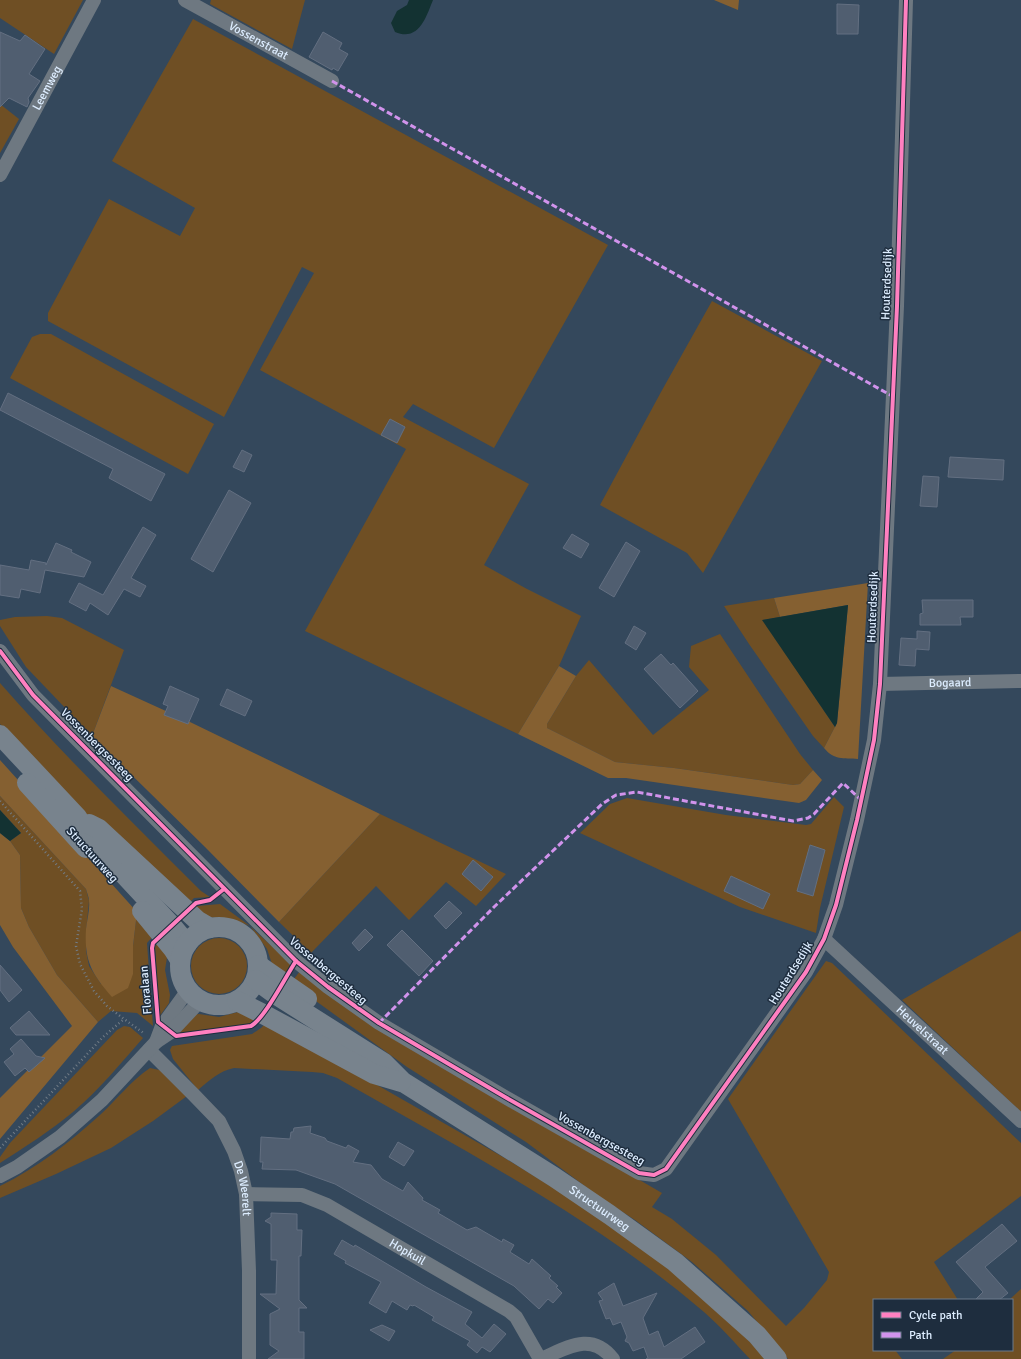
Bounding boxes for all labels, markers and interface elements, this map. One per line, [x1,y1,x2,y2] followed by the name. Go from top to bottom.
[226,18,291,63] street label: Vossenstraat
[29,63,65,113] street label: Leemweg
[878,248,896,320] street label: Houterdsedijk
[864,571,882,643] street label: Houterdsedijk
[928,675,972,690] street label: Bogaard
[57,705,137,785] street label: Vossenbergsesteeg
[63,824,121,886] street label: Structuurweg
[286,934,370,1008] street label: Vossenbergsesteeg
[766,939,816,1007] street label: Houterdsedijk
[136,965,156,1015] street label: Floralaan
[893,1002,952,1058] street label: Heuvelstraat
[555,1109,647,1169] street label: Vossenbergsesteeg
[230,1159,254,1216] street label: De Weerelt
[566,1182,633,1234] street label: Structuurweg
[386,1235,429,1269] street label: Hopkuil
[873,1299,1013,1351] legend
[909,1308,962,1323] text: Cycle path
[909,1328,932,1343] text: Path

